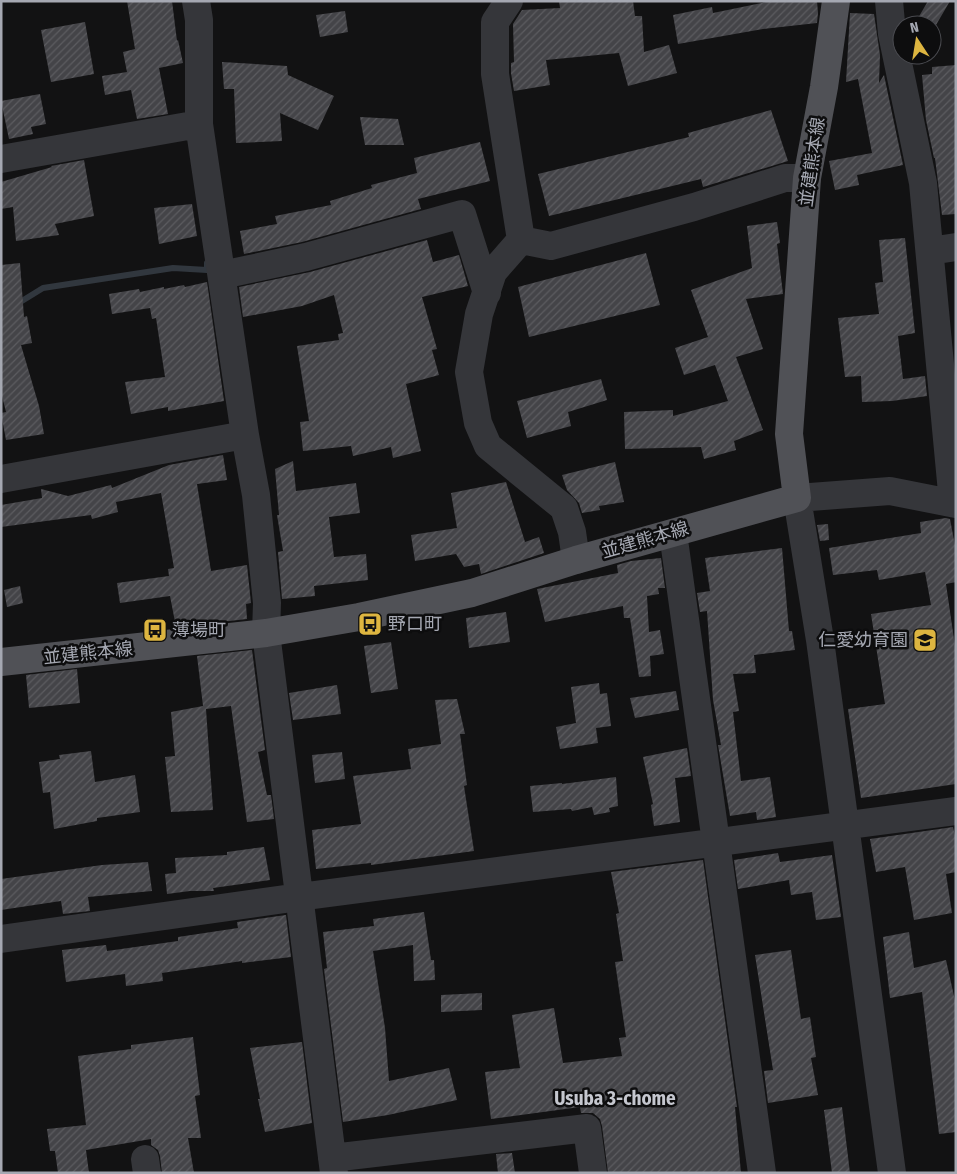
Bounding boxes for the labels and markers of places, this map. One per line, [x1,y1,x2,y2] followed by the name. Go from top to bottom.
[357,611,383,637] bus stop icon: 野口町
[388,613,442,635] place label: 野口町
[142,617,168,643] bus stop icon: 薄場町
[172,619,226,641] place label: 薄場町
[912,627,938,653] school or university icon: 仁愛幼育園
[818,629,908,651] place label: 仁愛幼育園

